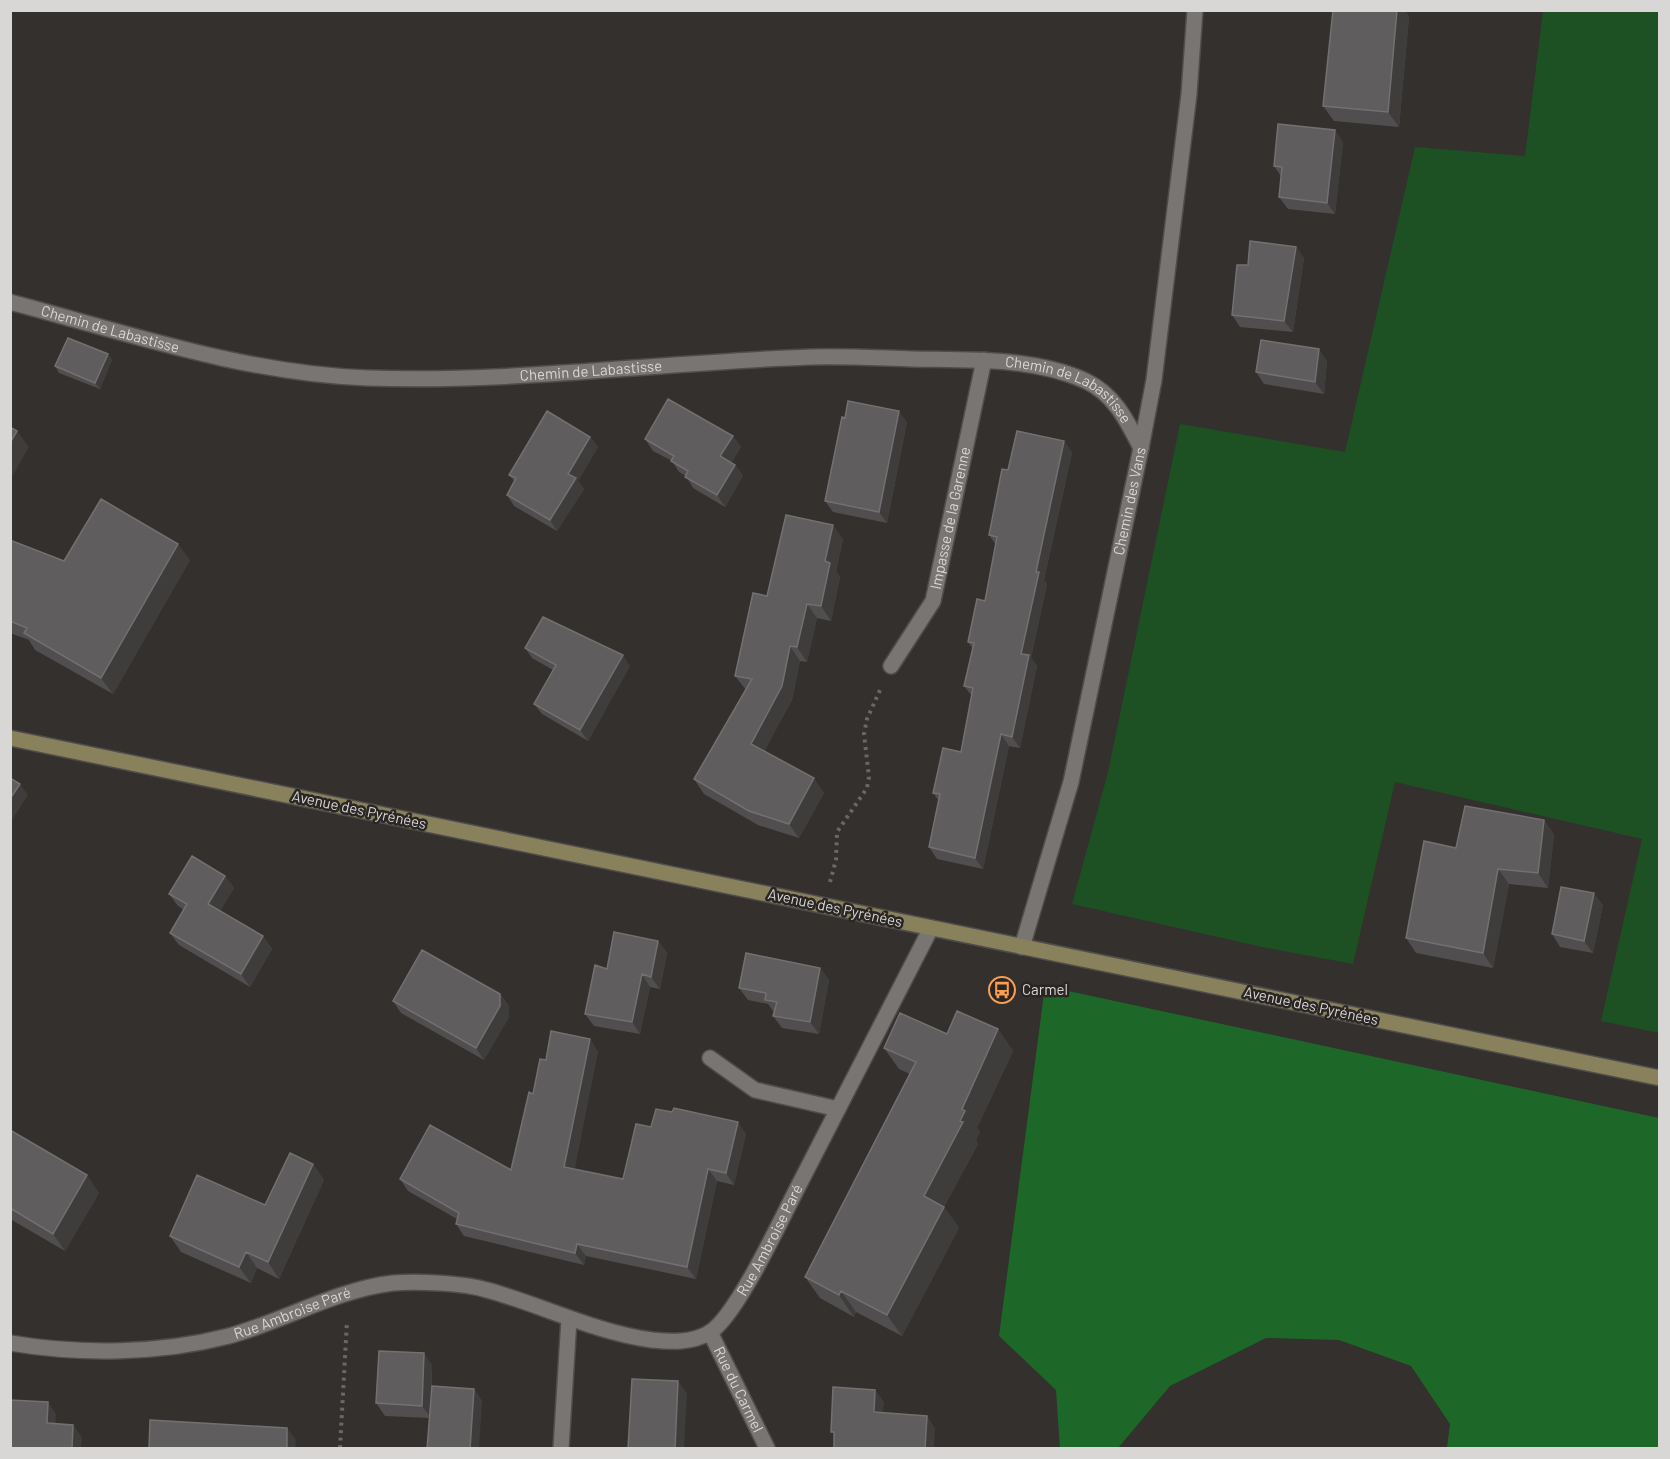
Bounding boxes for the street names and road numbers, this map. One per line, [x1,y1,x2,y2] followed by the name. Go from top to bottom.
[39,301,182,356] street label: Chemin de Labastisse
[1004,352,1136,426] street label: Chemin de Labastisse
[519,356,663,384] street label: Chemin de Labastisse
[926,445,973,591] street label: Impasse de la Garenne
[1109,445,1149,557] street label: Chemin des Vans
[290,786,428,832] street label: Avenue des Pyrénées
[766,884,904,930] street label: Avenue des Pyrénées
[1242,982,1380,1028] street label: Avenue des Pyrénées
[732,1181,806,1299] street label: Rue Ambroise Paré
[231,1283,353,1342] street label: Rue Ambroise Paré
[710,1343,768,1435] street label: Rue du Carmel

